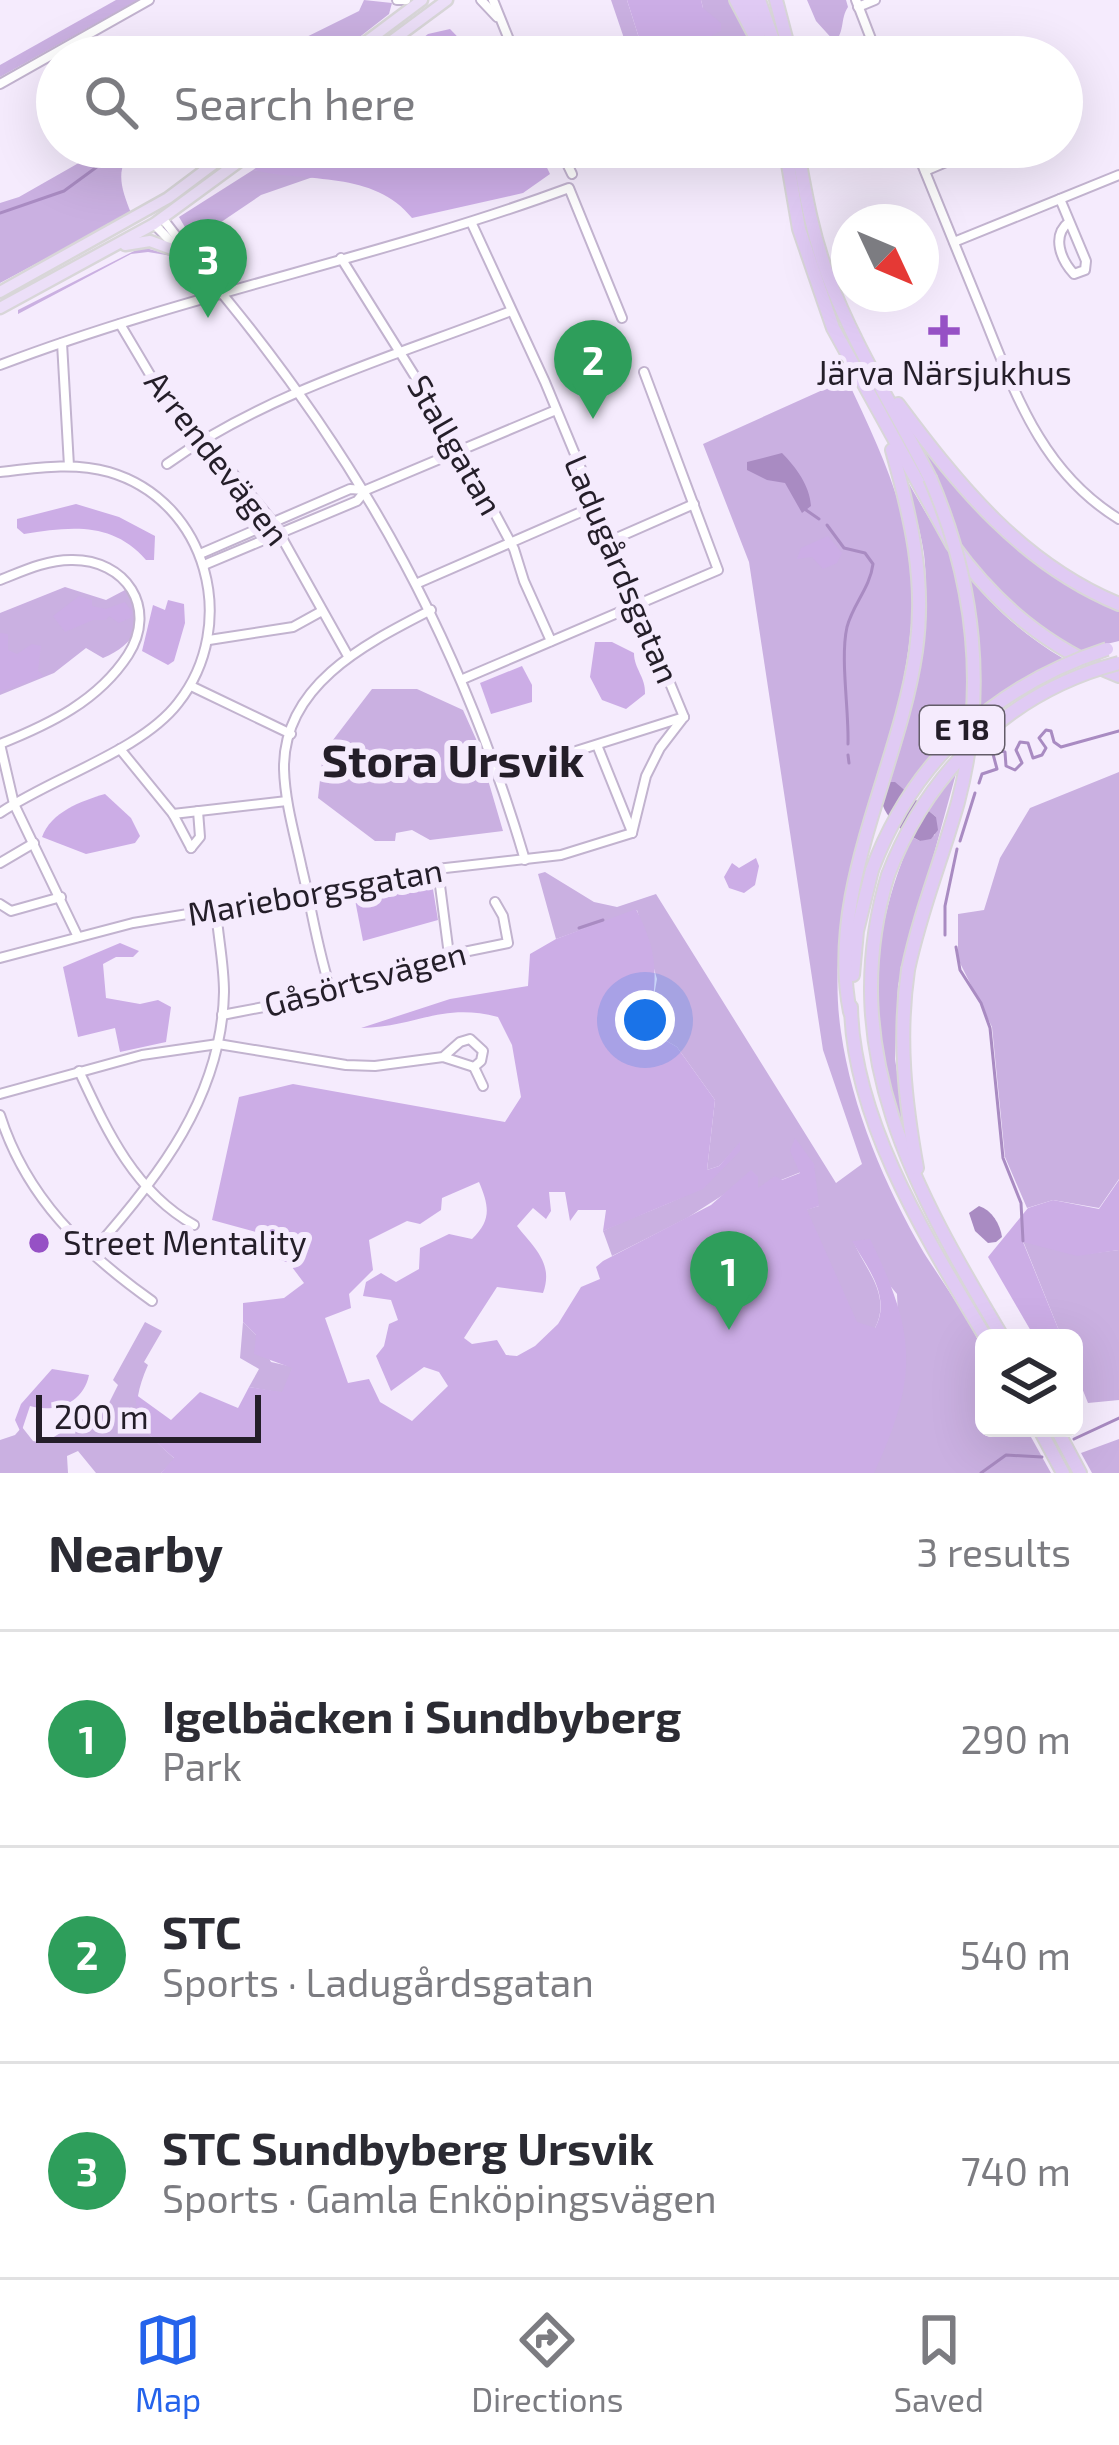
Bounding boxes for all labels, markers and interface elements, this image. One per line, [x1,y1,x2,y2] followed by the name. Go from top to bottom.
[36,36,1083,168] search box
[78,69,144,135] icon: search
[174,75,416,129] text: Search here
[831,204,939,312] north arrow
[169,219,247,318] pin: 3
[928,315,960,347] marker: Järva Närsjukhus
[554,320,632,419] pin: 2
[816,352,1072,392] place label: Järva Närsjukhus
[137,362,298,553] street label: Arrendevägen
[400,367,512,522] street label: Stallgatan
[557,449,689,689] street label: Ladugårdsgatan
[920,706,1004,754] road number: E 18
[322,732,584,786] district label: Stora Ursvik
[184,849,445,933] street label: Marieborgsgatan
[259,932,470,1024] street label: Gåsörtsvägen
[615,990,675,1050] your location
[63,1222,307,1262] place label: Street Mentality
[26,1230,52,1256] marker: Street Mentality
[690,1231,768,1330] pin: 1
[975,1329,1083,1437] map controls
[975,1329,1083,1437] button: layers
[36,1389,261,1442] scale bar
[54,1396,149,1436] text: 200 m
[48,1521,223,1582] text: Nearby
[917,1528,1071,1575] text: 3 results
[162,1688,681,1742] text: Igelbäcken i Sundbyberg
[79,1715,95,1762] text: 1
[960,1715,1071,1762] text: 290 m
[162,1742,242,1789] text: Park
[162,1904,242,1958] text: STC
[76,1931,98,1978] text: 2
[960,1931,1071,1978] text: 540 m
[162,1958,594,2005] text: Sports · Ladugårdsgatan
[162,2120,654,2174] text: STC Sundbyberg Ursvik
[76,2147,98,2194] text: 3
[961,2147,1071,2194] text: 740 m
[162,2174,717,2221] text: Sports · Gamla Enköpingsvägen
[135,2307,201,2419] tab: Map
[471,2307,623,2419] tab: Directions
[893,2307,984,2419] tab: Saved

